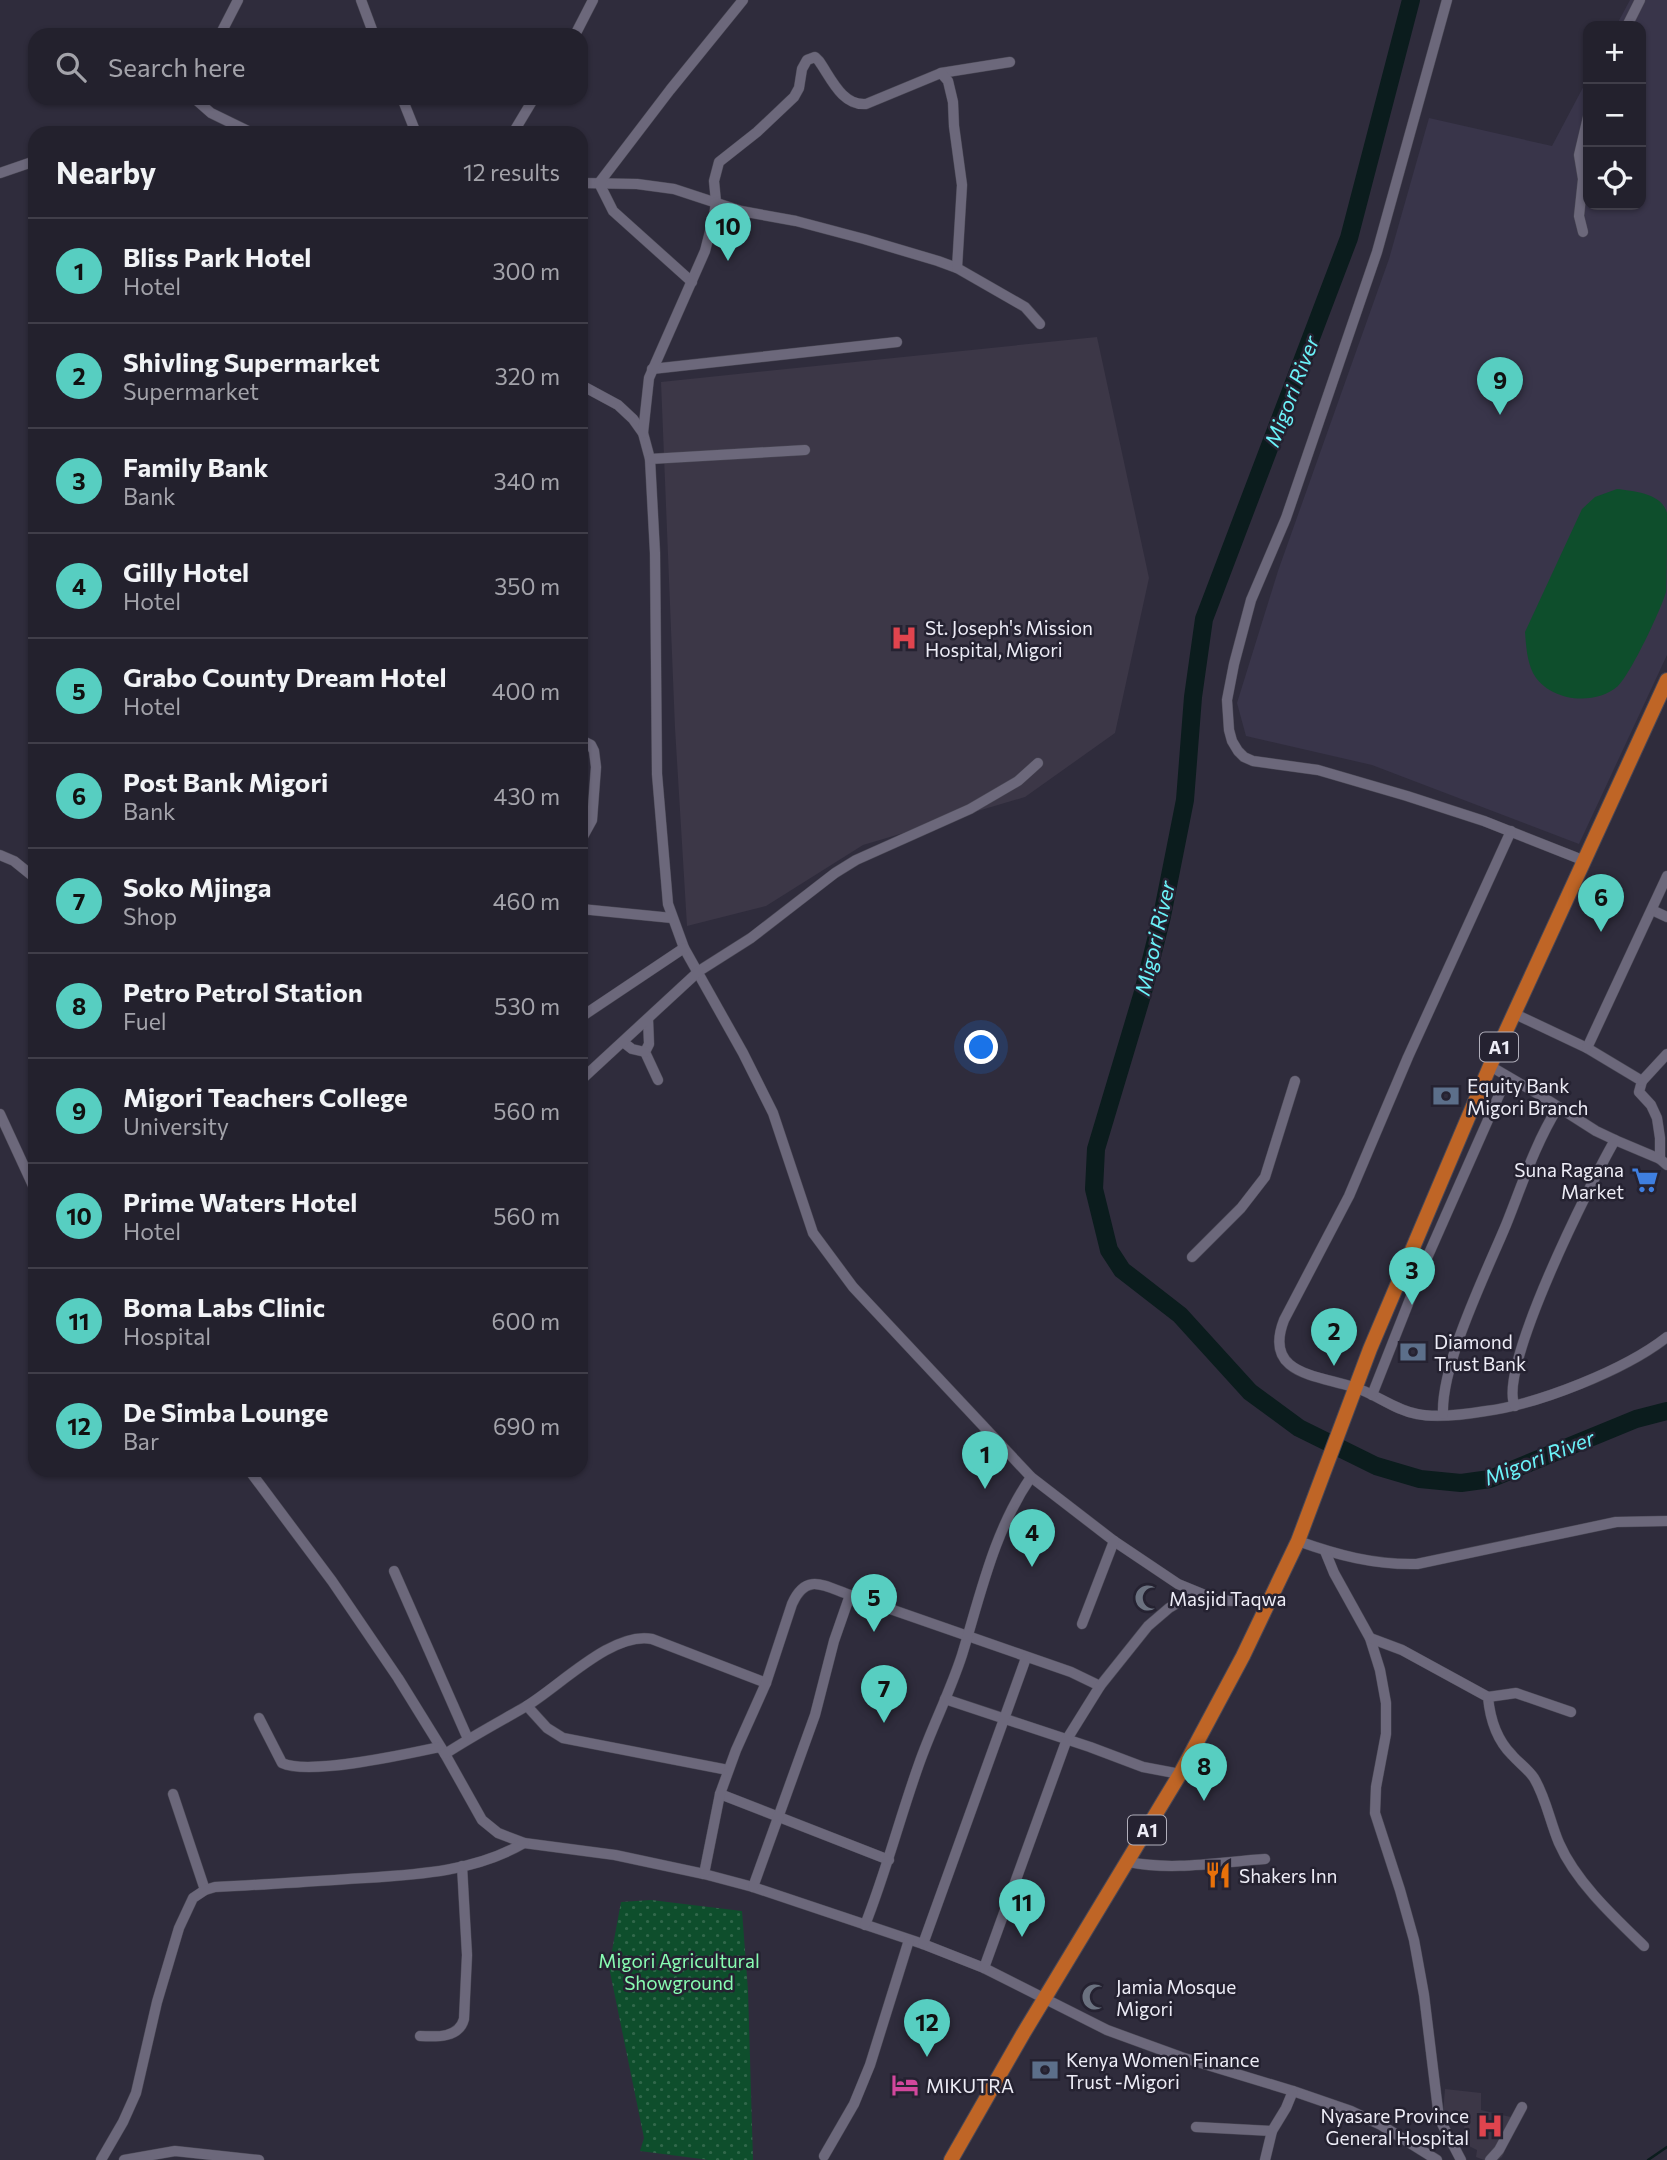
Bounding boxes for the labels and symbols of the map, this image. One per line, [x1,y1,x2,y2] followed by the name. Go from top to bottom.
[705,203,751,261] pin: 10
[1258,332,1324,450] water label: Migori River
[1477,357,1523,415] pin: 9
[925,616,1093,661] place label: St. Joseph's Mission Hospital, Migori
[889,623,919,653] hospital icon: St. Joseph's Mission Hospital, Migori
[1578,874,1624,932] pin: 6
[1129,878,1179,998] water label: Migori River
[964,1030,998,1064] your location
[1480,1032,1518,1062] road number: A1
[1467,1074,1588,1119] place label: Equity Bank Migori Branch
[1431,1081,1461,1111] bank icon: Equity Bank Migori Branch
[1514,1158,1624,1203] place label: Suna Ragana Market
[1630,1165,1660,1195] supermarket icon: Suna Ragana Market
[1389,1247,1435,1305] pin: 3
[1311,1308,1357,1366] pin: 2
[1434,1330,1526,1375] place label: Diamond Trust Bank
[1398,1337,1428,1367] bank icon: Diamond Trust Bank
[1480,1424,1598,1490] water label: Migori River
[962,1431,1008,1489] pin: 1
[1009,1509,1055,1567] pin: 4
[851,1574,897,1632] pin: 5
[1133,1583,1163,1613] mosque icon: Masjid Taqwa
[1169,1587,1286,1610] place label: Masjid Taqwa
[861,1665,907,1723] pin: 7
[1181,1743,1227,1801] pin: 8
[1128,1816,1166,1844] road number: A1
[1203,1860,1233,1890] restaurant icon: Shakers Inn
[1239,1864,1338,1887] place label: Shakers Inn
[999,1879,1045,1937] pin: 11
[598,1949,760,1994] park label: Migori Agricultural Showground
[1116,1975,1236,2020] place label: Jamia Mosque Migori
[1080,1982,1110,2012] mosque icon: Jamia Mosque Migori
[904,1999,950,2057] pin: 12
[1066,2048,1259,2093] place label: Kenya Women Finance Trust -Migori
[1030,2055,1060,2085] bank icon: Kenya Women Finance Trust -Migori
[890,2070,920,2100] hotel icon: MIKUTRA
[926,2074,1014,2097] place label: MIKUTRA
[1320,2104,1469,2149] place label: Nyasare Province General Hospital
[1475,2111,1505,2141] hospital icon: Nyasare Province General Hospital

